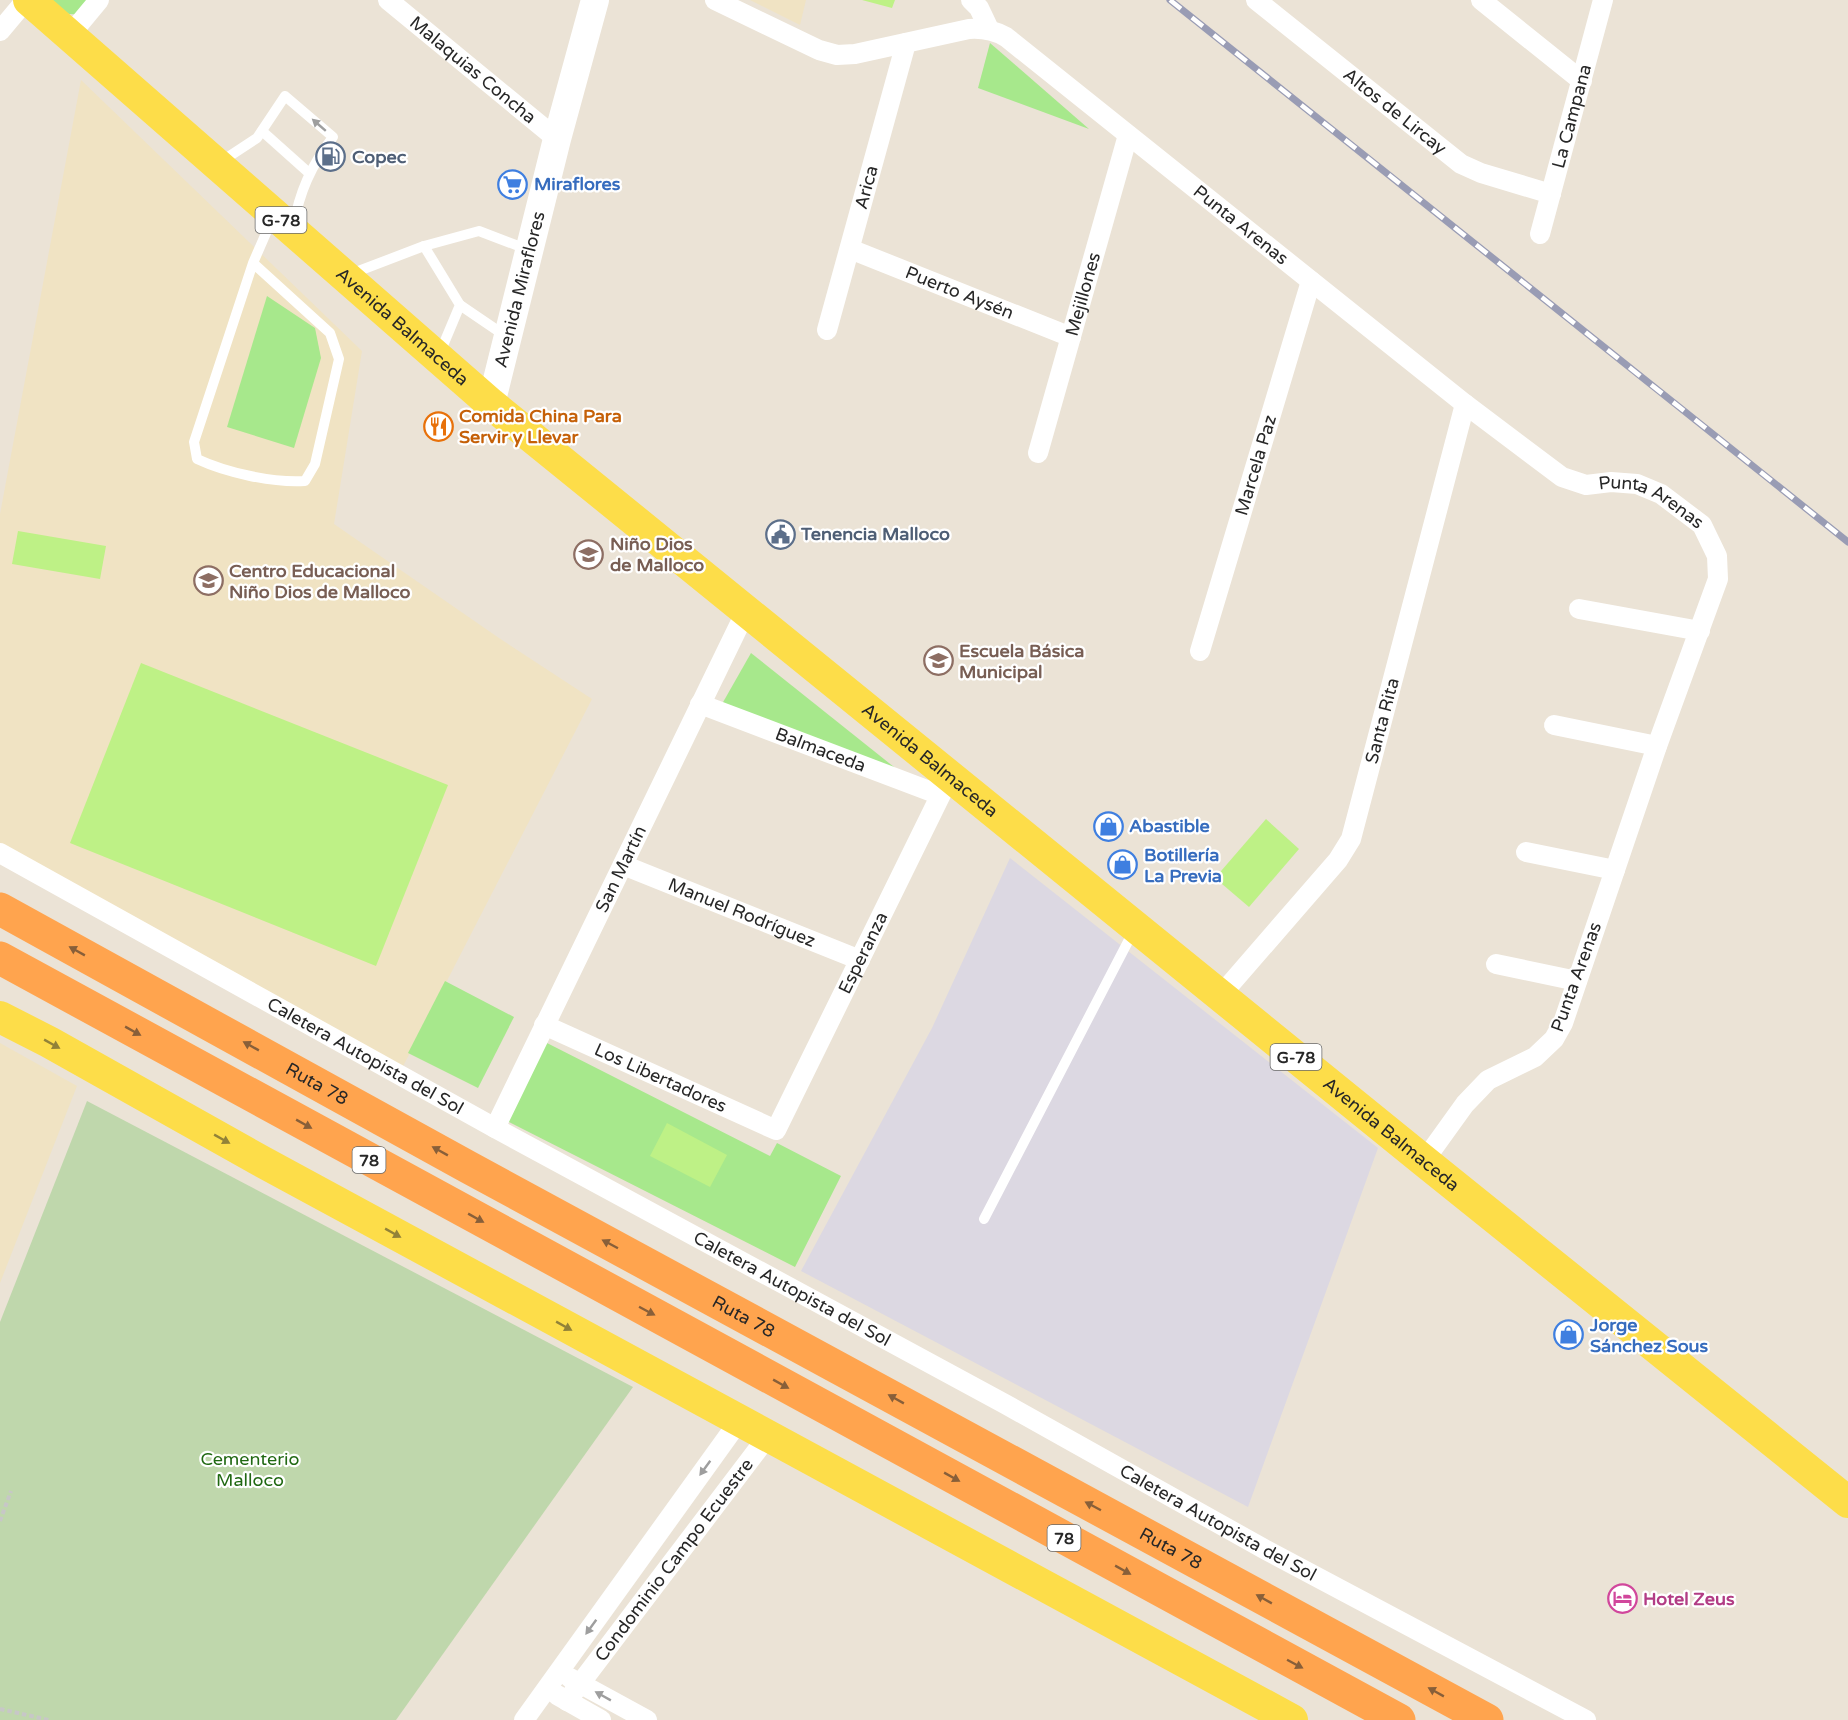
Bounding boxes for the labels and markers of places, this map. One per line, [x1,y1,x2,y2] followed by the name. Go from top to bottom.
[315,141,347,173] fuel station icon: Copec
[352,146,407,168] place label: Copec
[497,168,529,200] supermarket icon: Miraflores
[534,173,621,195] place label: Miraflores
[459,405,622,448] place label: Comida China Para Servir y Llevar
[422,410,454,442] restaurant icon: Comida China Para Servir y Llevar
[764,518,796,550] public building icon: Tenencia Malloco
[800,523,950,545] place label: Tenencia Malloco
[610,533,704,576] place label: Niño Dios de Malloco
[573,538,605,570] school or university icon: Niño Dios de Malloco
[229,560,411,603] place label: Centro Educacional Niño Dios de Malloco
[192,565,224,597] school or university icon: Centro Educacional Niño Dios de Malloco
[959,640,1084,683] place label: Escuela Básica Municipal
[922,645,954,677] school or university icon: Escuela Básica Municipal
[1092,810,1124,842] shop icon: Abastible
[1129,815,1210,837] place label: Abastible
[1144,844,1222,887] place label: Botillería La Previa
[1107,849,1139,881] shop icon: Botillería La Previa
[1589,1314,1709,1357] place label: Jorge Sánchez Sous
[1553,1319,1585,1351] shop icon: Jorge Sánchez Sous
[1606,1583,1638,1615] hotel icon: Hotel Zeus
[1643,1588,1735,1610] place label: Hotel Zeus

